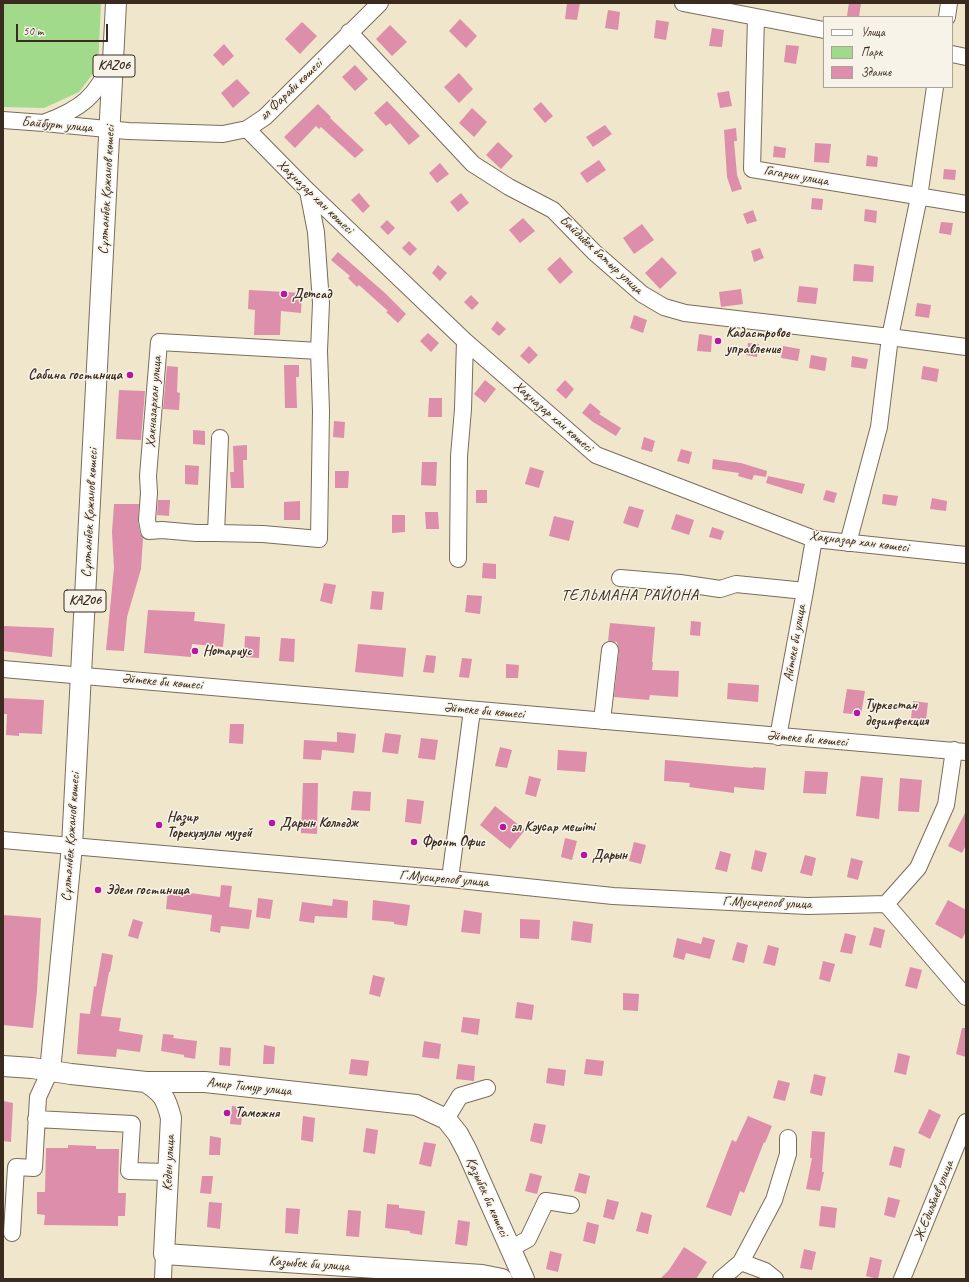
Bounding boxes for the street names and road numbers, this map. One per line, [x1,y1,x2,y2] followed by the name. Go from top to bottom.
[93,55,135,77] road number: KАZ06
[256,56,326,124] street label: әл Фараби көшесі
[21,114,93,136] street label: Байбурт улица
[95,125,119,255] street label: Сұлтанбек Қожанов көшесі
[273,156,357,238] street label: Хақназар хан көшесі
[762,162,830,190] street label: Гагарин улица
[556,212,646,298] street label: Байдибек батыр улица
[142,356,166,448] street label: Хакназархан улица
[510,378,596,456] street label: Хақназар хан көшесі
[78,448,102,578] street label: Сұлтанбек Қожанов көшесі
[808,528,910,556] street label: Хақназар хан көшесі
[64,590,106,612] road number: KАZ06
[780,604,810,682] street label: Айтеке би улица
[121,670,203,694] street label: Әйтеке би көшесі
[443,699,525,723] street label: Әйтеке би көшесі
[766,727,848,751] street label: Әйтеке би көшесі
[58,772,84,902] street label: Сұлтанбек Қожанов көшесі
[399,867,489,891] street label: Г.Мусирепов улица
[722,893,812,913] street label: Г.Мусирепов улица
[206,1074,292,1100] street label: Амир Тимур улица
[159,1135,179,1191] street label: Кеден улица
[462,1155,512,1239] street label: Қазыбек би көшесі
[910,1158,958,1244] street label: Ж.Едилбаев улица
[268,1253,350,1275] street label: Казыбек би улица

